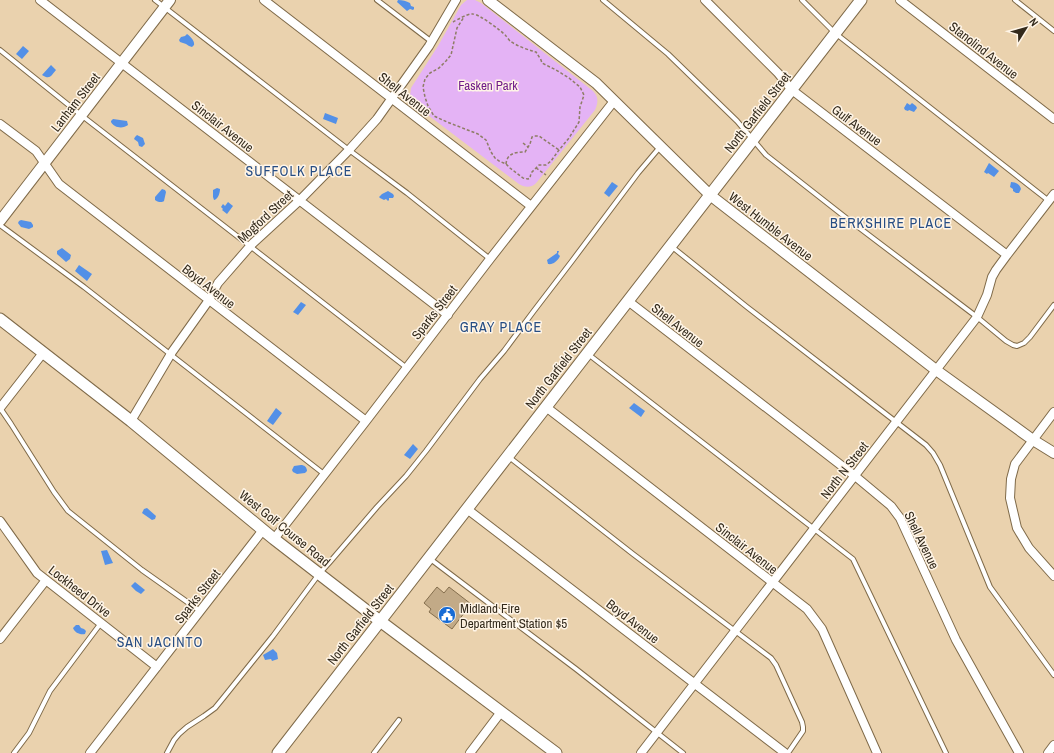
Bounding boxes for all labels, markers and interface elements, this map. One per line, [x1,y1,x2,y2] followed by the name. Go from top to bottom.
[1006,8,1046,48] north arrow
[1026,15,1042,29] text: N
[946,18,1022,83] street label: Stanolind Avenue
[720,68,794,156] street label: North Garfield Street
[47,69,104,135] street label: Lanham Street
[375,69,434,120] street label: Shell Avenue
[458,77,518,94] park label: Fasken Park
[188,97,257,156] street label: Sinclair Avenue
[828,101,885,150] street label: Gulf Avenue
[246,162,352,180] district label: SUFFOLK PLACE
[234,186,297,247] street label: Mogford Street
[725,188,816,265] street label: West Humble Avenue
[830,214,952,232] district label: BERKSHIRE PLACE
[179,260,239,312] street label: Boyd Avenue
[408,282,461,343] street label: Sparks Street
[648,300,707,351] street label: Shell Avenue
[460,318,542,336] district label: GRAY PLACE
[521,324,595,412] street label: North Garfield Street
[817,438,872,502] street label: North N Street
[236,486,334,570] street label: West Golf Course Road
[900,509,943,572] street label: Shell Avenue
[712,519,781,578] street label: Sinclair Avenue
[45,562,114,621] street label: Lockheed Drive
[171,566,224,627] street label: Sparks Street
[323,580,397,668] street label: North Garfield Street
[603,595,663,647] street label: Boyd Avenue
[460,600,567,632] place label: Midland Fire Department Station $5
[437,605,457,625] public building icon: Midland Fire Department Station $5
[117,633,203,651] district label: SAN JACINTO

